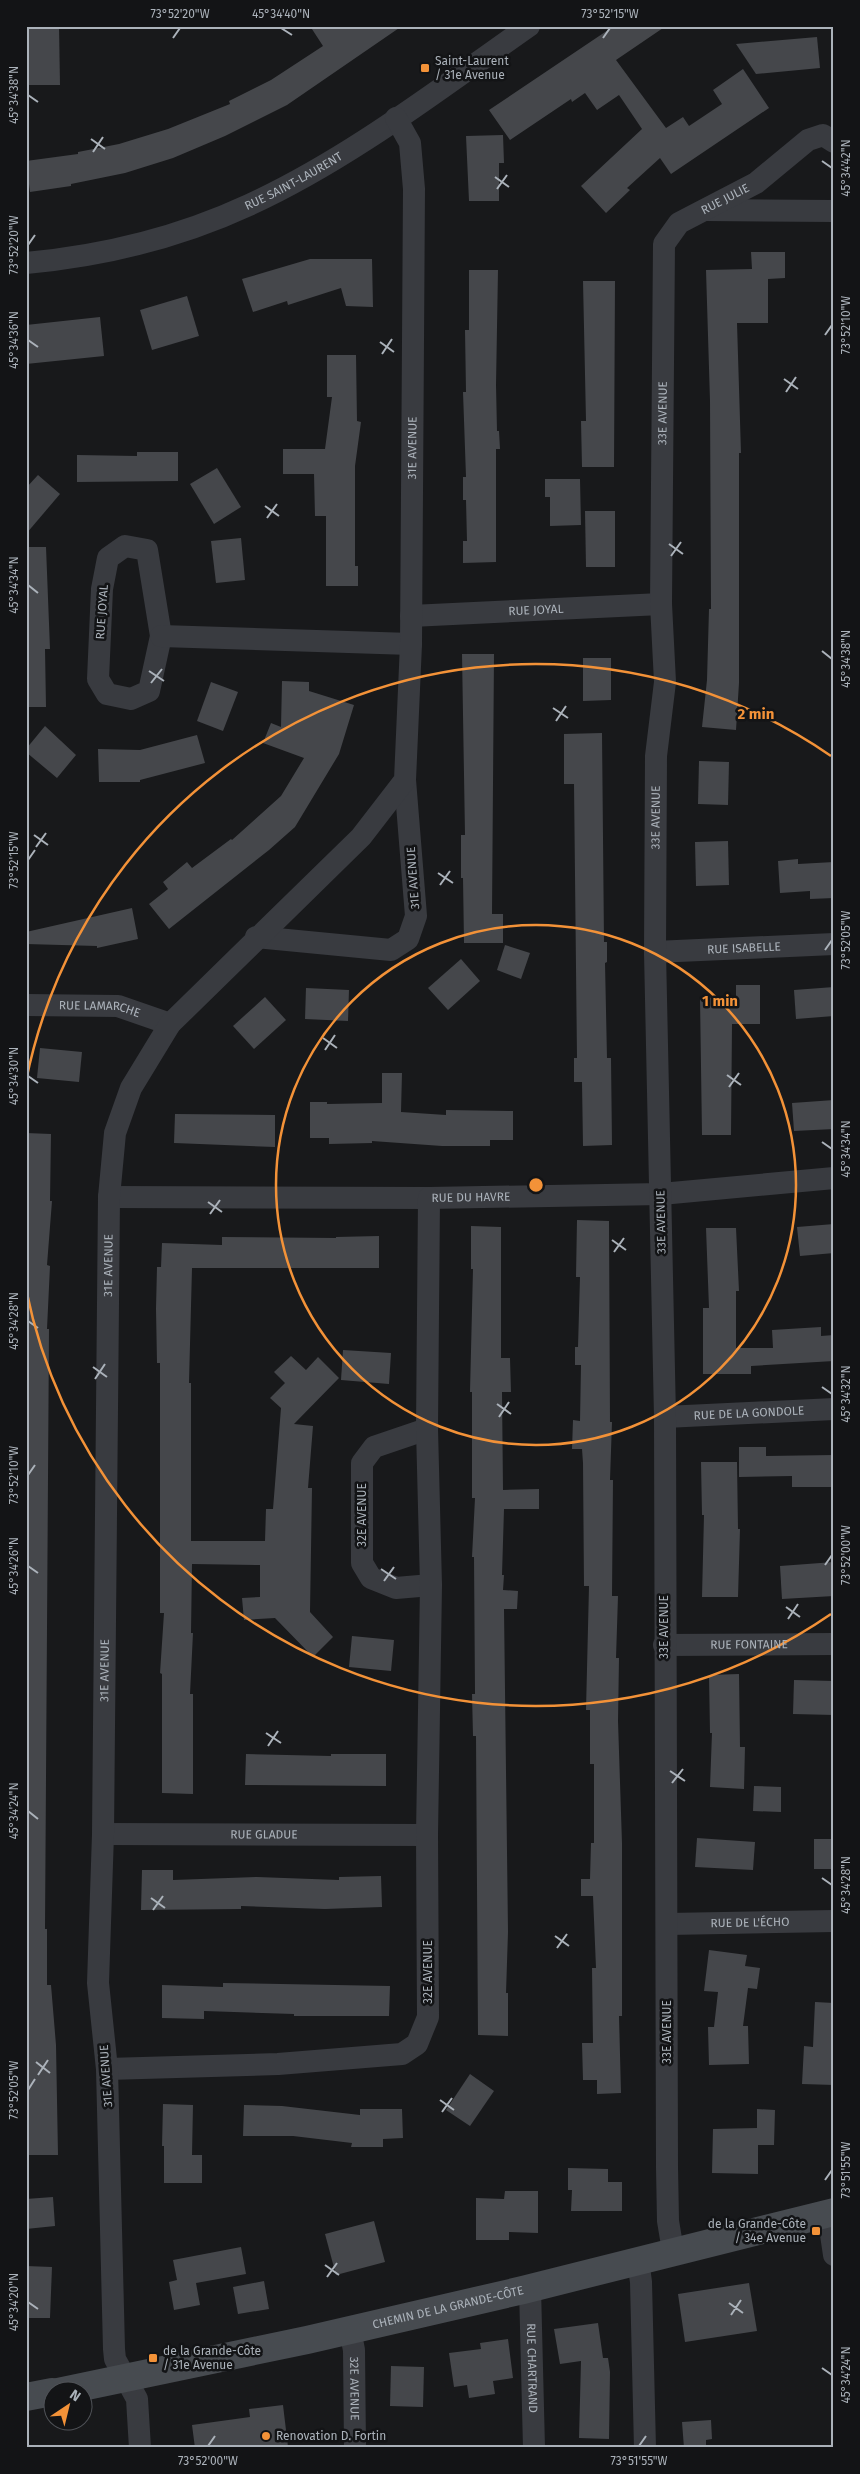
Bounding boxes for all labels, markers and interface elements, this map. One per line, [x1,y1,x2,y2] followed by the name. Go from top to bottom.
[150,7,210,21] text: 73°52'20"W
[252,7,310,21] text: 45°34'40"N
[581,7,639,21] text: 73°52'15"W
[435,54,509,82] place label: Saint-Laurent / 31e Avenue
[419,62,431,74] marker: Saint-Laurent / 31e Avenue
[7,66,21,124] text: 45°34'38"N
[839,139,853,197] text: 45°34'42"N
[242,149,346,213] street label: RUE SAINT-LAURENT
[699,181,752,217] street label: RUE JULIE
[7,215,21,275] text: 73°52'20"W
[839,296,853,354] text: 73°52'10"W
[7,311,21,369] text: 45°34'36"N
[655,381,670,445] street label: 33E AVENUE
[405,416,420,479] street label: 31E AVENUE
[7,556,21,614] text: 45°34'34"N
[93,584,111,640] street label: RUE JOYAL
[508,602,564,618] street label: RUE JOYAL
[839,630,853,688] text: 45°34'38"N
[738,705,774,723] text: 2 min
[649,785,663,850] street label: 33E AVENUE
[7,831,21,889] text: 73°52'15"W
[404,846,422,910] street label: 31E AVENUE
[839,910,853,969] text: 73°52'05"W
[707,939,781,957] street label: RUE ISABELLE
[702,992,738,1010] text: 1 min
[59,998,142,1020] street label: RUE LAMARCHE
[7,1047,21,1105] text: 45°34'30"N
[839,1120,853,1178] text: 45°34'34"N
[527,1176,545,1194] centre of rings
[431,1190,511,1205] street label: RUE DU HAVRE
[653,1190,669,1254] street label: 33E AVENUE
[101,1234,116,1297] street label: 31E AVENUE
[7,1292,21,1350] text: 45°34'28"N
[839,1365,853,1423] text: 45°34'32"N
[693,1403,805,1423] street label: RUE DE LA GONDOLE
[7,1446,21,1504] text: 73°52'10"W
[355,1483,369,1547] street label: 32E AVENUE
[839,1525,853,1585] text: 73°52'00"W
[7,1537,21,1595] text: 45°34'26"N
[657,1595,671,1659] street label: 33E AVENUE
[710,1637,788,1652] street label: RUE FONTAINE
[97,1639,112,1702] street label: 31E AVENUE
[7,1782,21,1840] text: 45°34'24"N
[230,1827,298,1842] street label: RUE GLADUE
[839,1856,853,1914] text: 45°34'28"N
[710,1914,790,1930] street label: RUE DE L'ÉCHO
[421,1940,435,2004] street label: 32E AVENUE
[660,2000,674,2064] street label: 33E AVENUE
[97,2044,115,2108] street label: 31E AVENUE
[7,2060,21,2119] text: 73°52'05"W
[839,2141,853,2199] text: 73°51'55"W
[708,2217,806,2245] place label: de la Grande-Côte / 34e Avenue
[810,2225,822,2237] marker: de la Grande-Côte / 34e Avenue
[7,2273,21,2331] text: 45°34'20"N
[371,2283,525,2332] street label: CHEMIN DE LA GRANDE-CÔTE
[524,2323,540,2413] street label: RUE CHARTRAND
[163,2344,261,2372] place label: de la Grande-Côte / 31e Avenue
[839,2346,853,2404] text: 45°34'24"N
[147,2352,159,2364] marker: de la Grande-Côte / 31e Avenue
[347,2357,362,2421] street label: 32E AVENUE
[42,2382,92,2432] north arrow
[66,2386,84,2405] text: N
[276,2429,386,2443] place label: Renovation D. Fortin
[260,2430,272,2442] marker: Renovation D. Fortin
[178,2454,238,2468] text: 73°52'00"W
[610,2454,668,2468] text: 73°51'55"W

